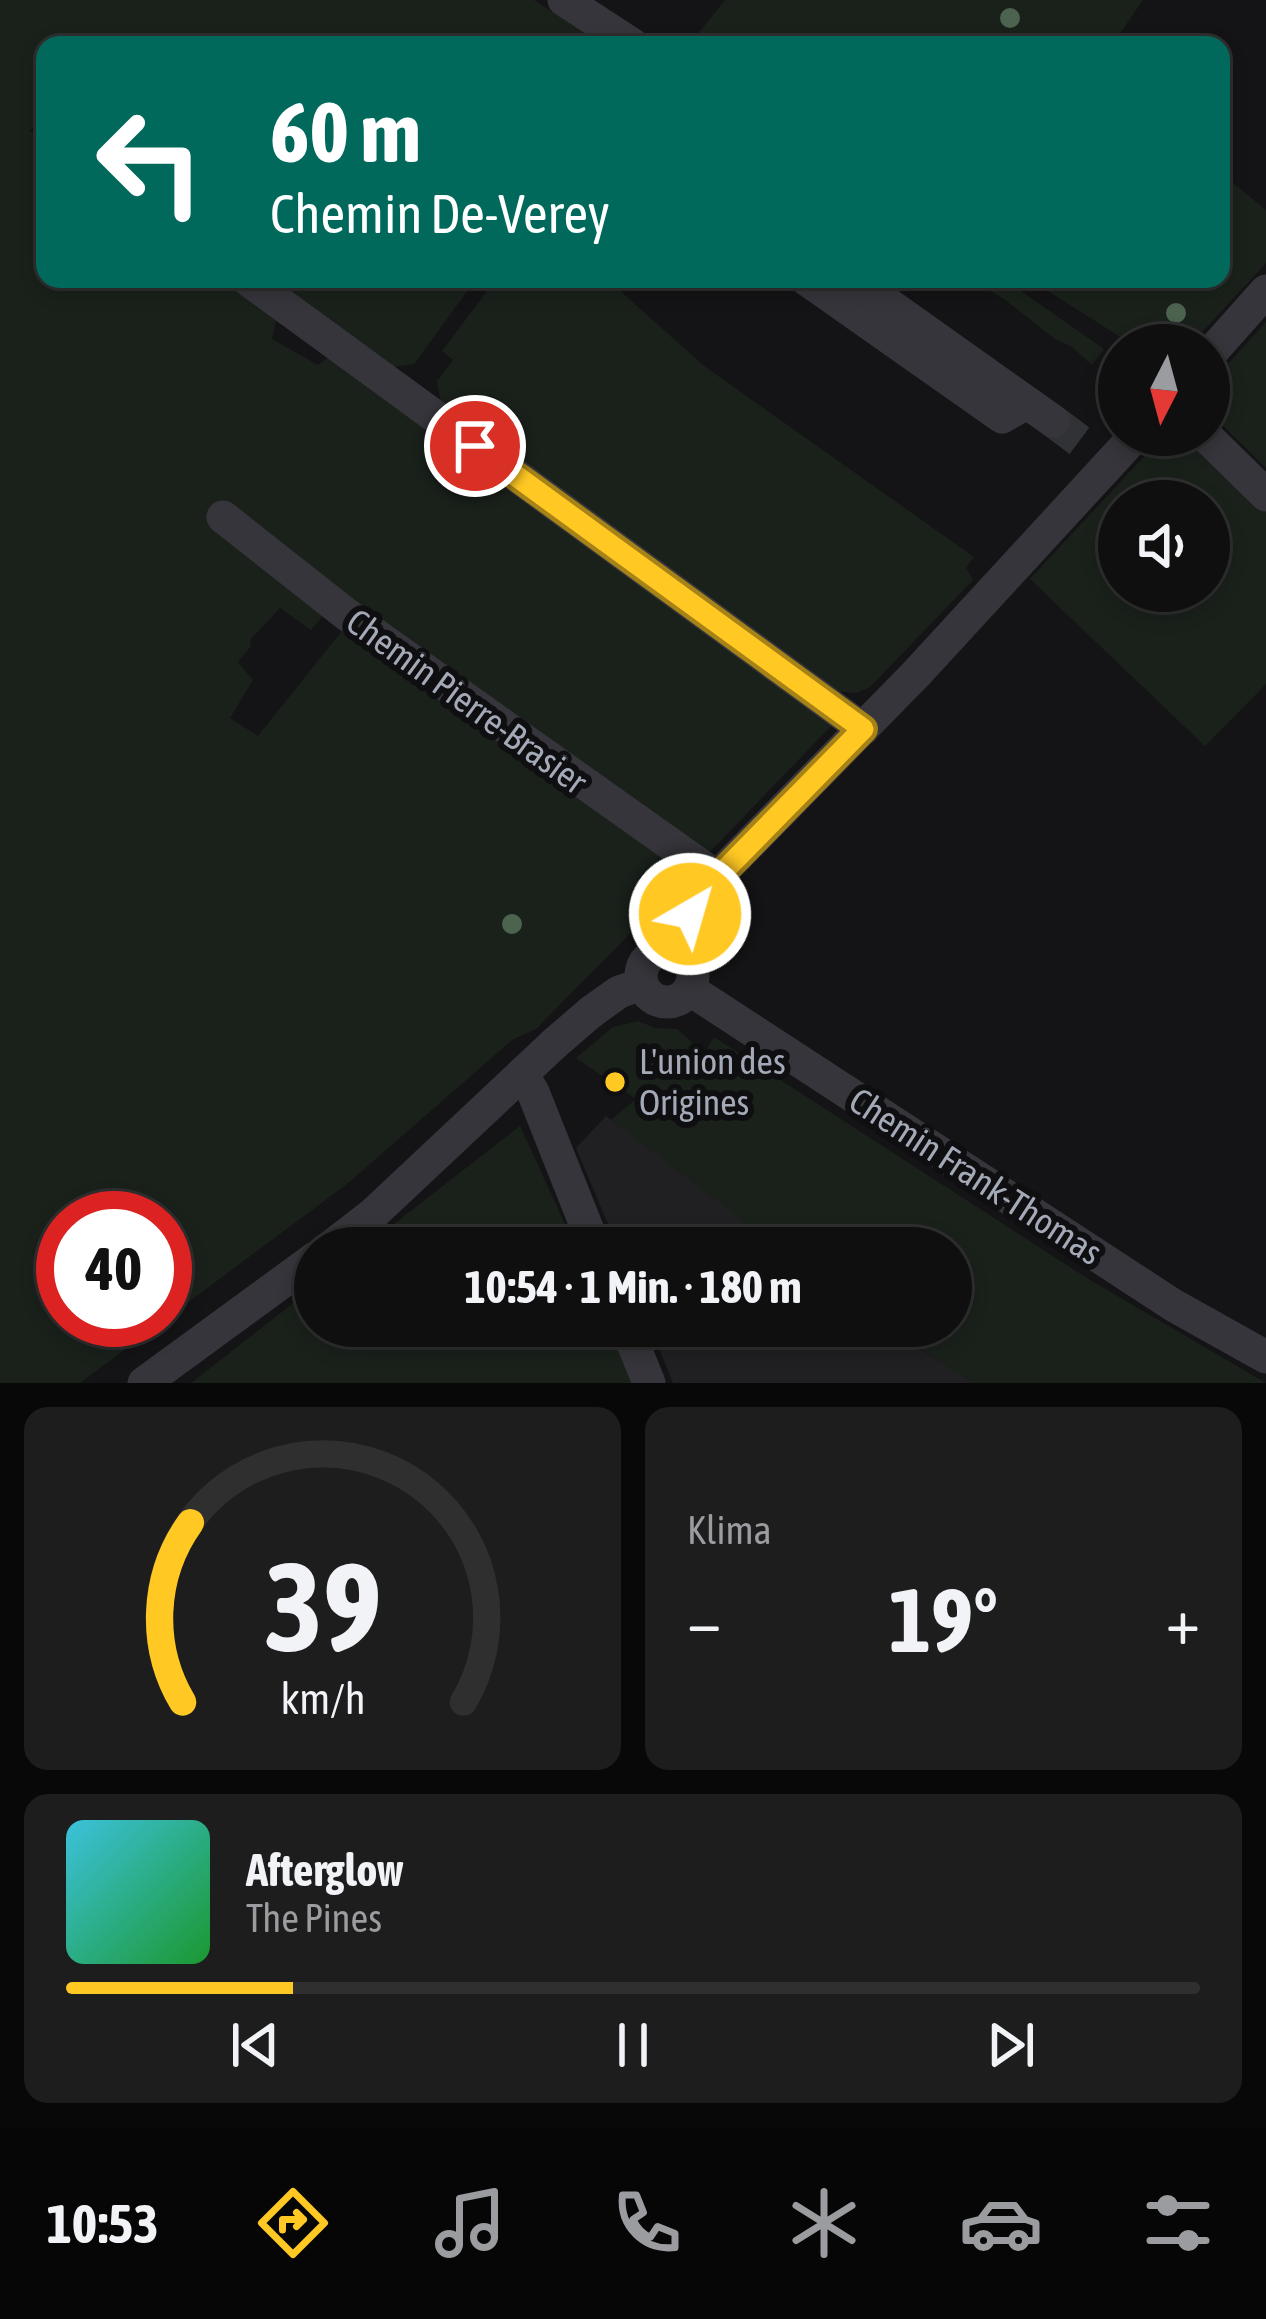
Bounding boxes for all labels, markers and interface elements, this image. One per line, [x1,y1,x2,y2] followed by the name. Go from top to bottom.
[72,84,228,240] icon: left
[270,84,421,180] text: 60 m
[270,183,610,244] text: Chemin De-Verey
[1098,324,1230,456] north arrow
[1098,324,1230,612] map controls
[424,395,526,497] pin
[442,413,508,479] icon: arrive
[1098,480,1230,612] button: sound
[339,600,596,803] street label: Chemin Pierre-Brasier
[627,851,753,977] position arrow
[639,1040,786,1123] place label: L'union des Origines
[602,1069,628,1095] marker: L'union des Origines
[842,1079,1110,1273] street label: Chemin Frank-Thomas
[36,1191,192,1347] speed limit sign: 40
[464,1261,802,1313] text: 10:54 · 1 Min. · 180 m
[687,1508,772,1552] text: Klima
[264,1534,381,1677] text: 39
[889,1568,998,1671] text: 19°
[687,1582,721,1658] text: −
[1166,1582,1200,1658] text: +
[280,1673,365,1722] text: km/h
[246,1844,404,1896] text: Afterglow
[246,1896,382,1940] text: The Pines
[222,2012,288,2078] icon: previous
[600,2012,666,2078] icon: pause
[978,2012,1044,2078] icon: next
[251,2181,335,2265] icon: directions
[428,2181,512,2265] icon: music
[605,2181,689,2265] icon: phone
[782,2181,866,2265] icon: climate
[959,2181,1043,2265] icon: car
[1136,2181,1220,2265] icon: filters
[46,2193,159,2254] text: 10:53

